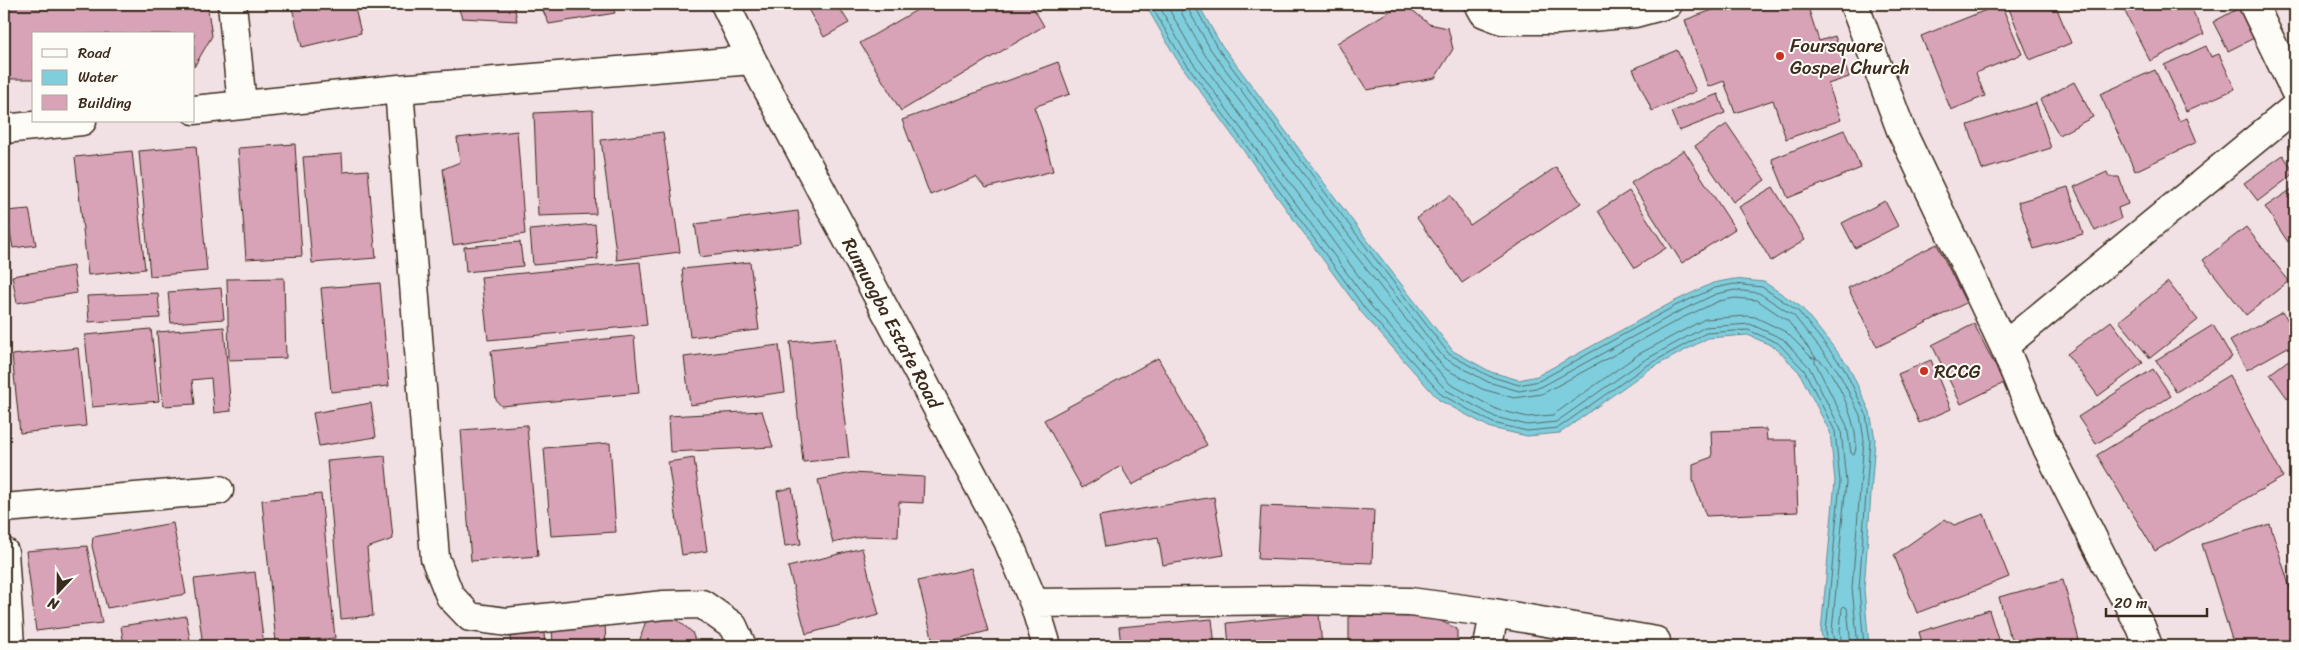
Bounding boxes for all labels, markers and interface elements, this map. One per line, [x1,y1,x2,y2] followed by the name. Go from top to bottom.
[1790,29,1910,84] place label: Foursquare Gospel Church
[32,32,195,122] legend
[78,40,111,66] text: Road
[1774,50,1786,62] marker: Foursquare Gospel Church
[78,64,118,90] text: Water
[78,90,132,116] text: Building
[833,231,952,416] street label: Rumuogba Estate Road
[1934,355,1981,388] place label: RCCG
[1918,365,1930,377] marker: RCCG
[32,568,82,618] north arrow
[2106,585,2208,617] scale bar
[44,590,63,617] text: N
[2114,590,2148,616] text: 20 m

